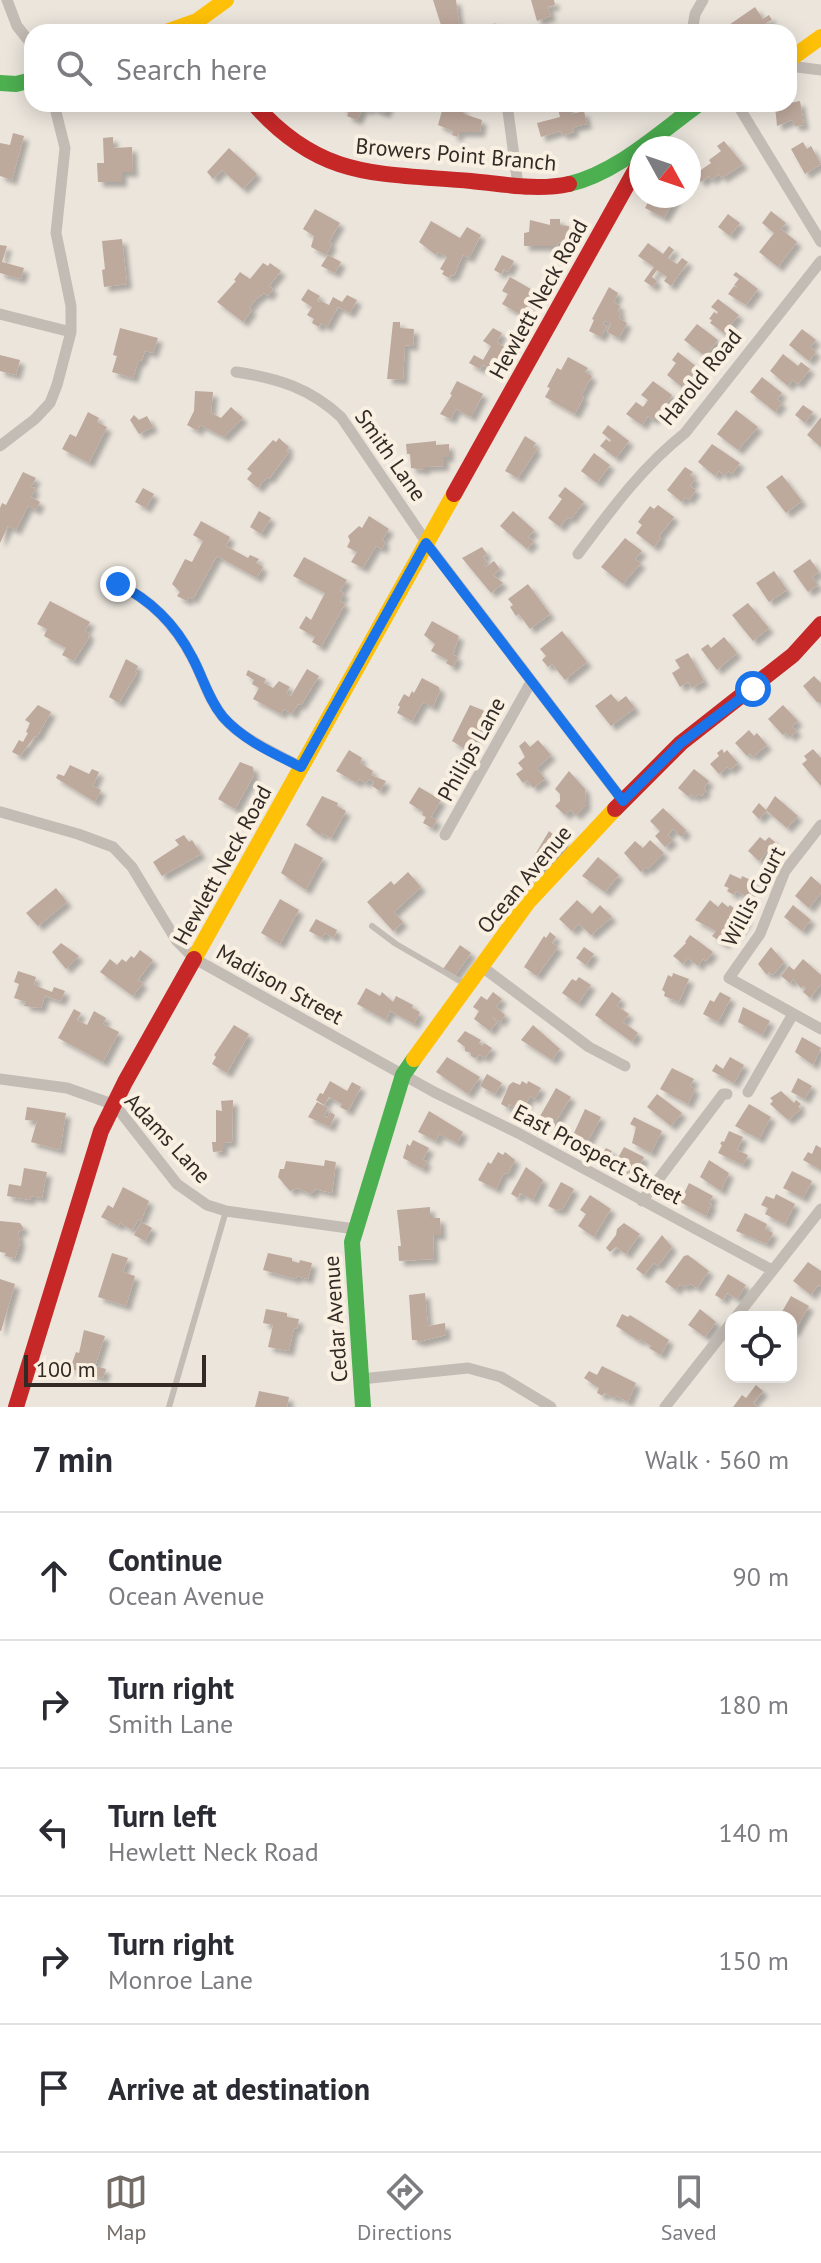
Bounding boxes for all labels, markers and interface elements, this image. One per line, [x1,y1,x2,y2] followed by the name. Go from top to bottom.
[24,24,797,112] search box
[52,46,96,90] icon: search
[116,49,267,88] text: Search here
[354,131,558,177] street label: Browers Point Branch
[629,136,701,208] north arrow
[483,214,593,384] street label: Hewlett Neck Road
[653,323,747,431] street label: Harold Road
[349,404,433,506] street label: Smith Lane
[100,566,136,602] route end
[735,671,771,707] route start
[431,692,511,806] street label: Philips Lane
[167,780,277,950] street label: Hewlett Neck Road
[471,819,577,939] street label: Ocean Avenue
[715,841,791,951] street label: Willis Court
[211,938,349,1031] street label: Madison Street
[119,1087,217,1189] street label: Adams Lane
[509,1098,688,1211] street label: East Prospect Street
[317,1255,353,1383] street label: Cedar Avenue
[725,1311,797,1383] map controls
[725,1311,797,1383] button: locate
[24,1351,206,1387] scale bar
[36,1355,96,1383] text: 100 m
[32,1437,113,1481] text: 7 min
[645,1443,789,1476] text: Walk · 560 m
[108,1540,222,1579] text: Continue
[32,1554,76,1598] icon: ahead
[733,1560,789,1593] text: 90 m
[108,1579,265,1612] text: Ocean Avenue
[108,1668,234,1707] text: Turn right
[32,1682,76,1726] icon: right
[718,1688,789,1721] text: 180 m
[108,1707,233,1740] text: Smith Lane
[108,1796,216,1835] text: Turn left
[32,1810,76,1854] icon: left
[718,1816,789,1849] text: 140 m
[108,1835,319,1868] text: Hewlett Neck Road
[108,1924,234,1963] text: Turn right
[32,1938,76,1982] icon: right
[718,1944,789,1977] text: 150 m
[108,1963,253,1996] text: Monroe Lane
[32,2066,76,2110] icon: arrive
[108,2069,370,2108] text: Arrive at destination
[104,2170,148,2246] tab: Map
[357,2170,452,2246] tab: Directions
[661,2170,717,2246] tab: Saved

